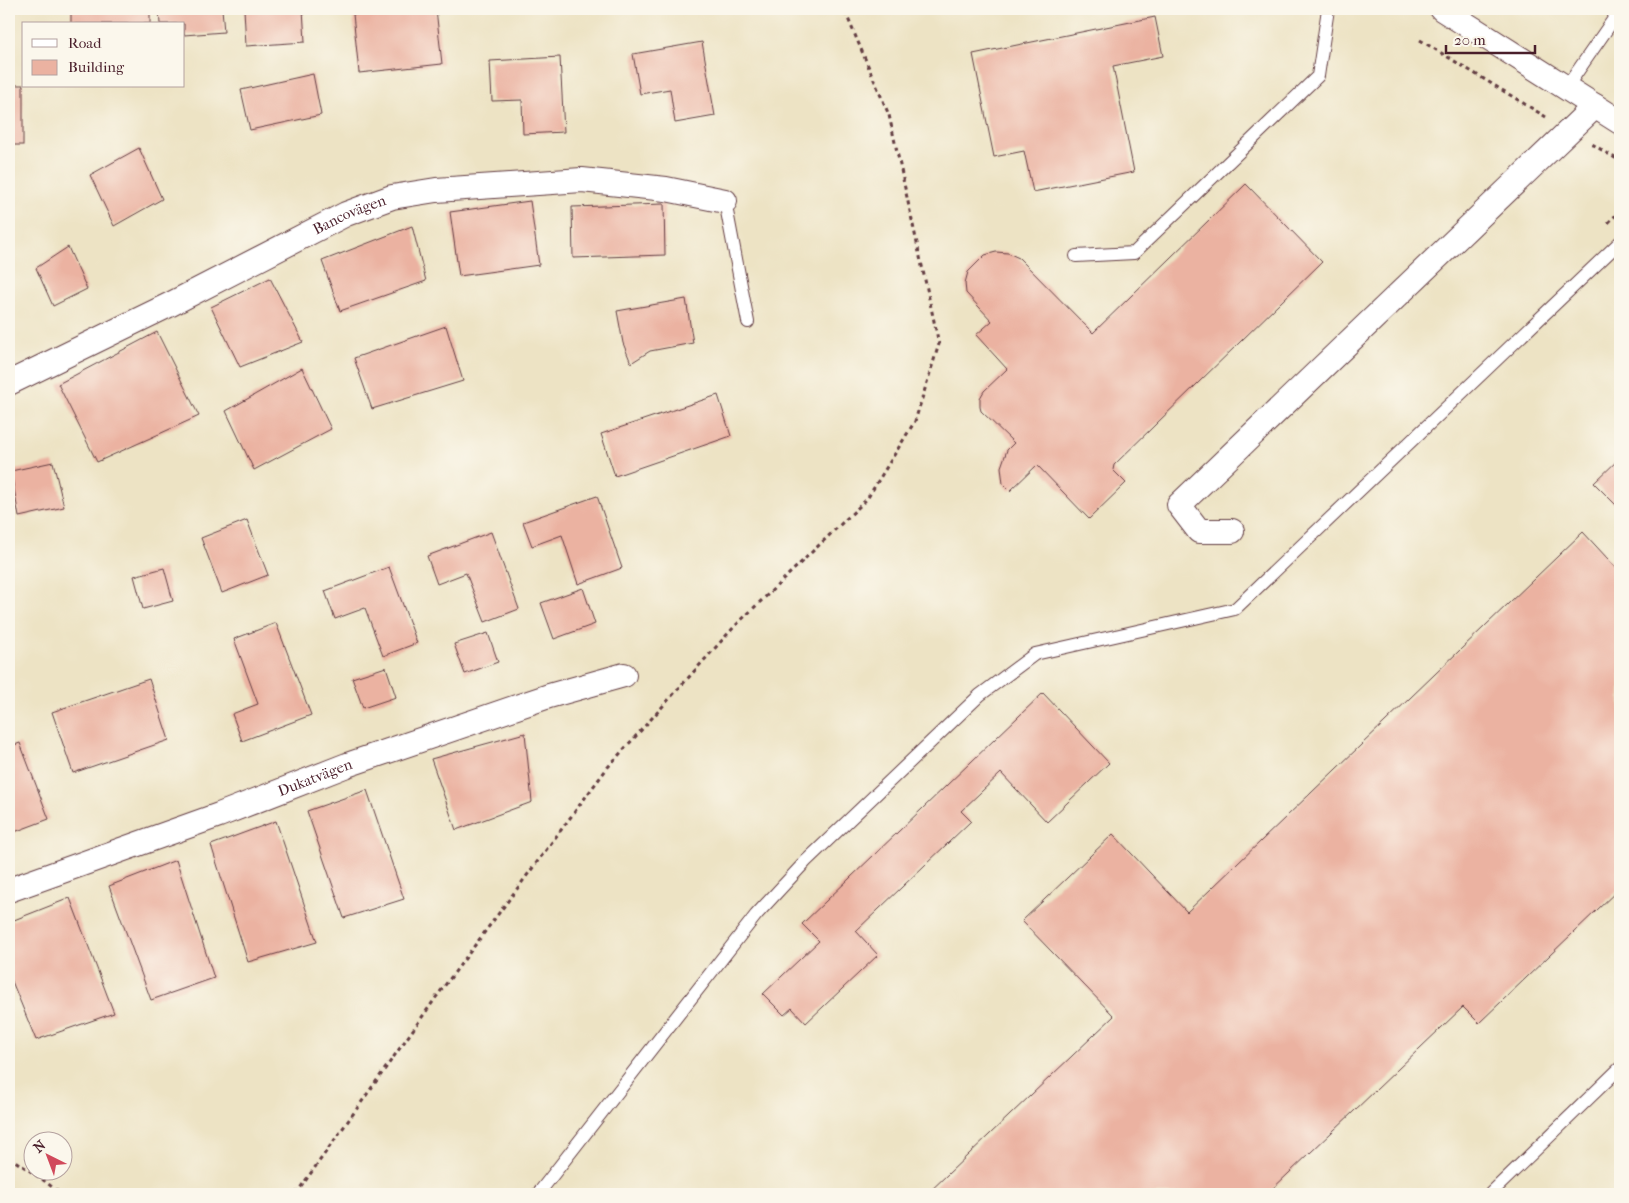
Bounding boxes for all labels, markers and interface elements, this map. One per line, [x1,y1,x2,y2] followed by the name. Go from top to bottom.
[22,22,185,88] legend
[1446,22,1535,54] scale bar
[1454,31,1486,49] text: 20 m
[68,34,102,52] text: Road
[68,58,125,76] text: Building
[310,191,389,238] street label: Bancovägen
[275,755,355,800] street label: Dukatvägen
[22,1130,72,1180] north arrow
[30,1137,50,1157] text: N

